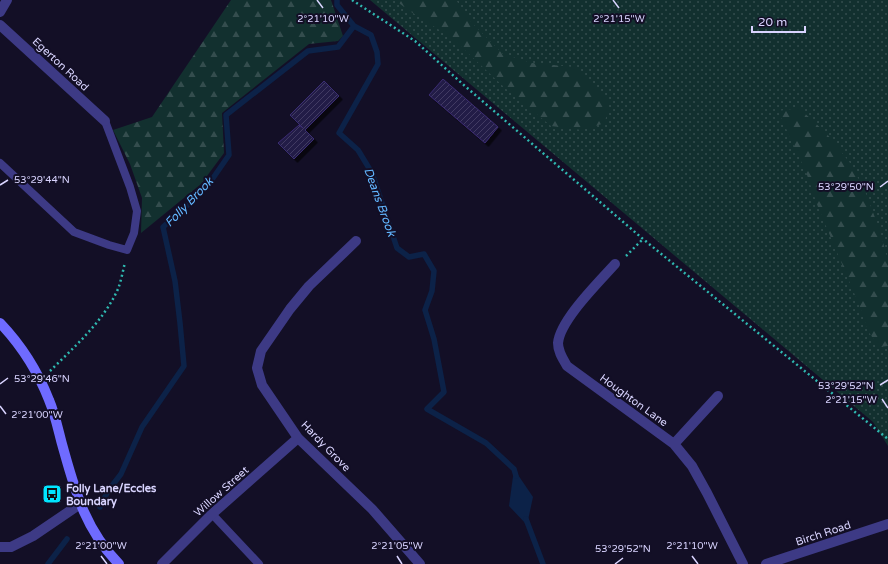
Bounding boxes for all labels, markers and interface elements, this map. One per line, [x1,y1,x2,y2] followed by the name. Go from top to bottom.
[752,8,805,34] scale bar
[297,13,349,25] text: 2°21'10"W
[593,13,645,25] text: 2°21'15"W
[758,15,787,29] text: 20 m
[30,35,92,94] street label: Egerton Road
[361,166,399,240] water label: Deans Brook
[162,173,217,230] water label: Folly Brook
[14,174,70,186] text: 53°29'44"N
[818,181,874,193] text: 53°29'50"N
[597,371,670,429] street label: Houghton Lane
[14,373,70,385] text: 53°29'46"N
[818,380,874,392] text: 53°29'52"N
[825,394,877,406] text: 2°21'15"W
[11,409,63,421] text: 2°21'00"W
[298,418,353,474] street label: Hardy Grove
[191,464,251,519] street label: Willow Street
[66,482,157,509] place label: Folly Lane/Eccles Boundary
[41,483,63,505] bus stop icon: Folly Lane/Eccles Boundary
[794,518,853,549] street label: Birch Road
[75,540,127,552] text: 2°21'00"W
[371,540,423,552] text: 2°21'05"W
[666,540,718,552] text: 2°21'10"W
[595,543,651,555] text: 53°29'52"N

